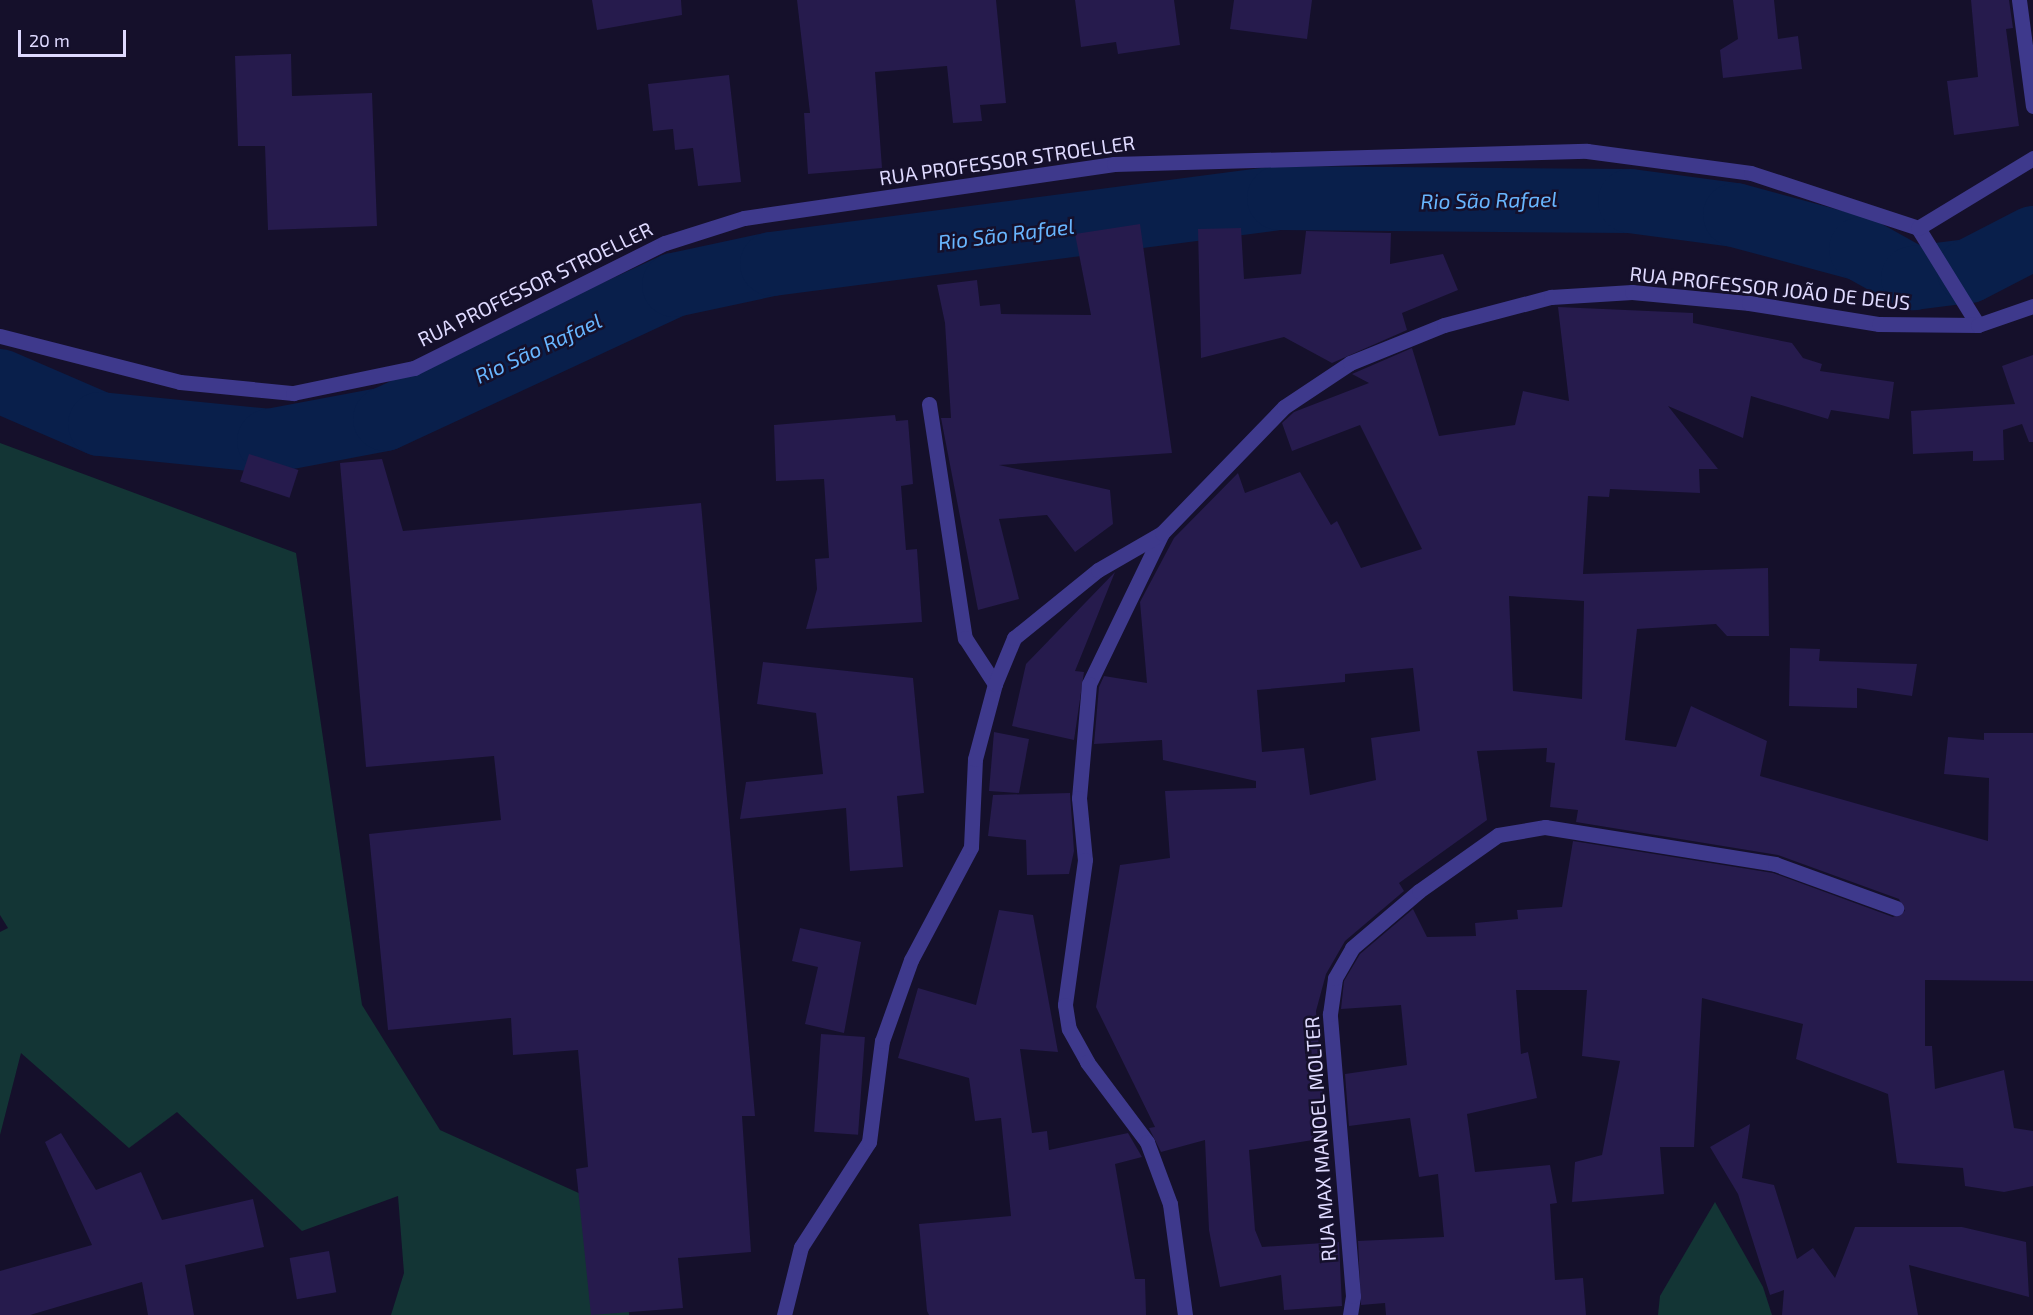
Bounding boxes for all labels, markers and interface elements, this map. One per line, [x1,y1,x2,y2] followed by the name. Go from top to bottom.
[21,18,129,56] scale bar
[29,29,70,51] text: 20 m
[877,130,1137,190] street label: RUA PROFESSOR STROELLER
[1420,186,1558,214] water label: Rio São Rafael
[936,213,1076,255] water label: Rio São Rafael
[414,217,656,351] street label: RUA PROFESSOR STROELLER
[1628,261,1912,315] street label: RUA PROFESSOR JOÃO DE DEUS
[471,308,605,388] water label: Rio São Rafael
[1299,1015,1341,1263] street label: RUA MAX MANOEL MOLTER

